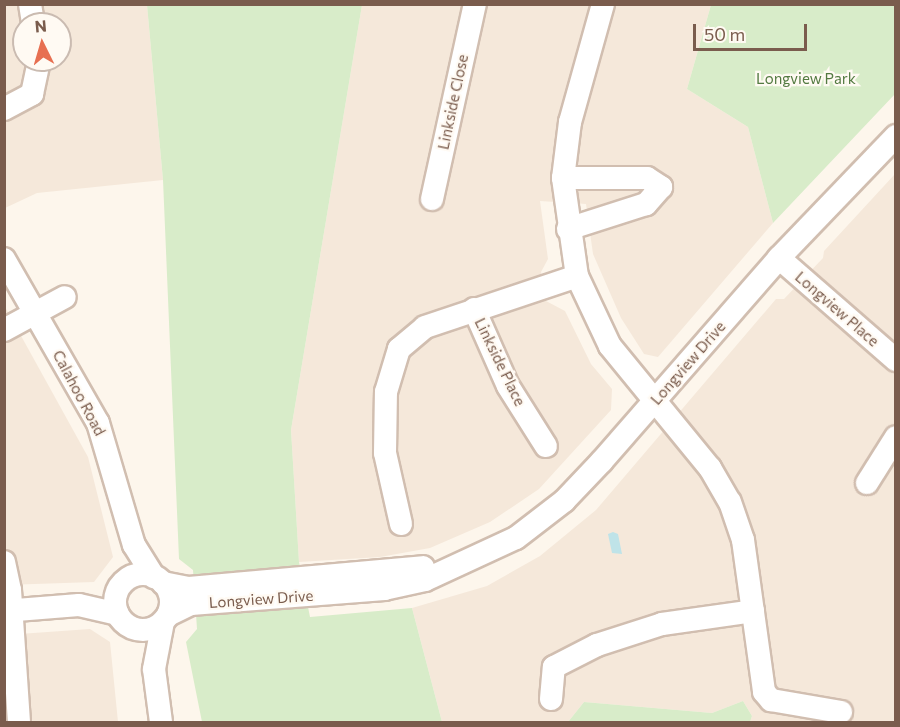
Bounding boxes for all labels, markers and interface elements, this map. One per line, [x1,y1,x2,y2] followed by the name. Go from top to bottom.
[12,12,72,72] north arrow
[696,12,810,50] scale bar
[34,16,47,36] text: N
[704,23,745,45] text: 50 m
[434,53,472,151] street label: Linkside Close
[756,70,856,88] park label: Longview Park
[792,268,882,350] street label: Longview Place
[471,315,529,409] street label: Linkside Place
[647,318,729,408] street label: Longview Drive
[49,347,109,439] street label: Calahoo Road
[208,586,314,612] street label: Longview Drive

